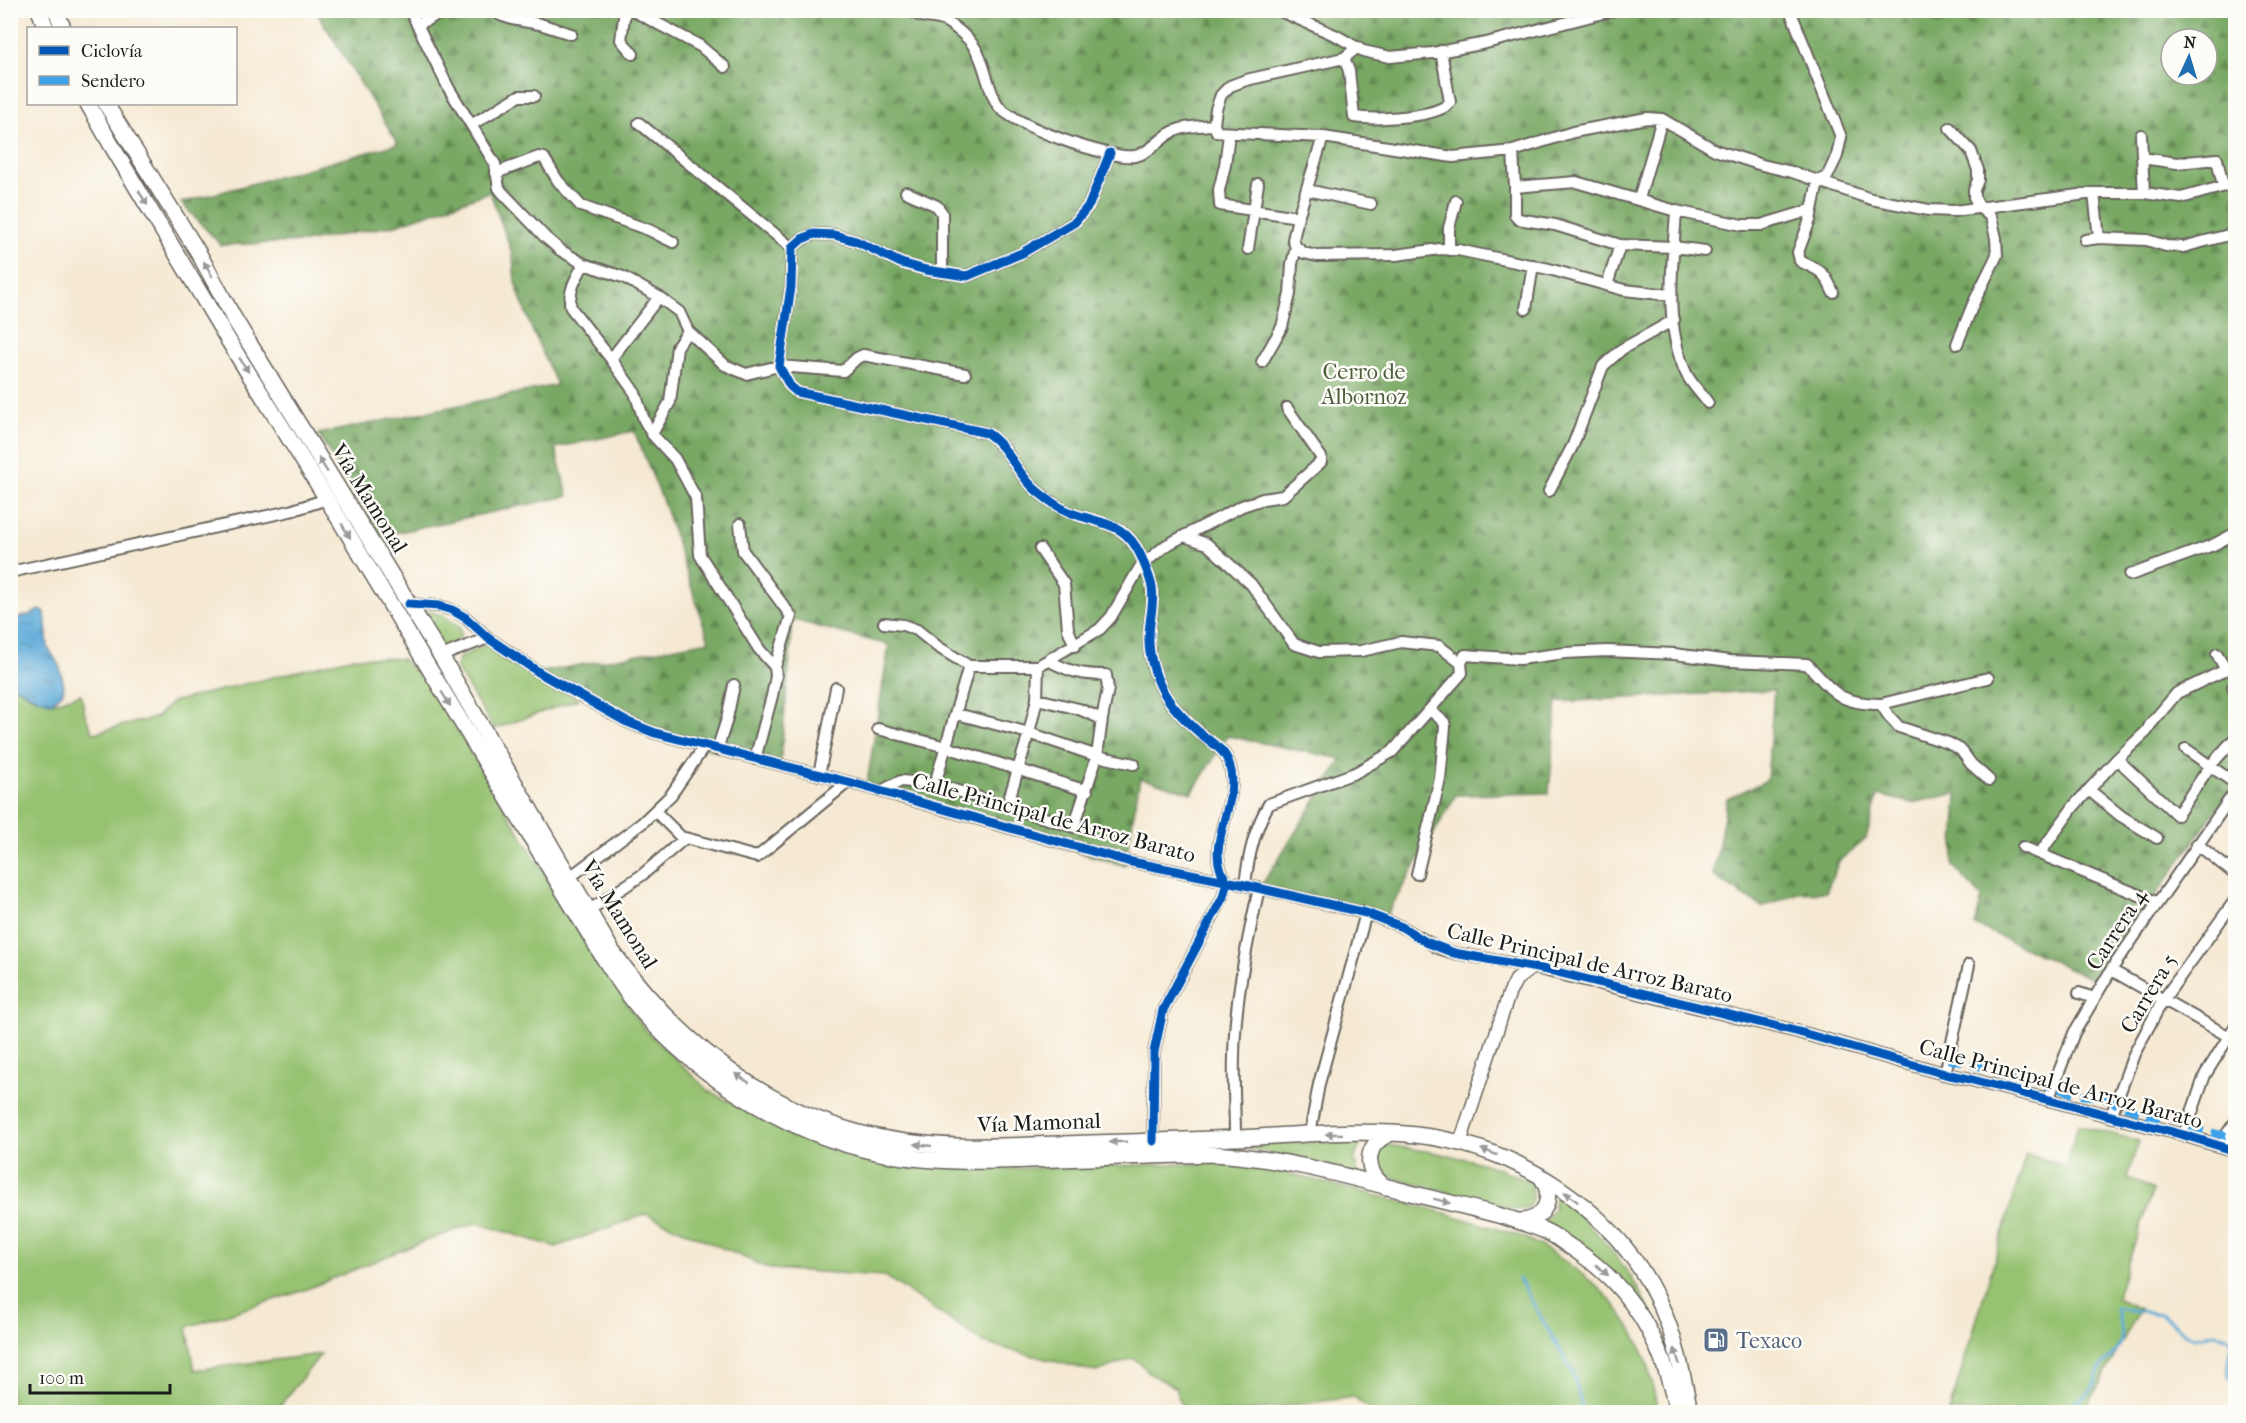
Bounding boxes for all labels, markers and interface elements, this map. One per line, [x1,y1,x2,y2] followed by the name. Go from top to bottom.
[27,27,237,105] legend
[2159,27,2219,87] north arrow
[2183,33,2198,52] text: N
[81,41,143,62] text: Ciclovía
[81,71,145,92] text: Sendero
[138,190,148,207] one-way arrow
[203,260,213,277] one-way arrow
[238,357,249,373] one-way arrow
[1320,359,1407,410] park label: Cerro de Albornoz
[325,438,413,558] street label: Vía Mamonal
[318,457,329,473] one-way arrow
[341,523,352,539] one-way arrow
[441,690,452,707] one-way arrow
[909,768,1198,868] street label: Calle Principal de Arroz Barato
[575,854,663,974] street label: Vía Mamonal
[2081,883,2153,975] street label: Carrera 4
[1444,917,1735,1009] street label: Calle Principal de Arroz Barato
[2115,949,2183,1038] street label: Carrera 5
[1916,1034,2205,1134] street label: Calle Principal de Arroz Barato
[734,1073,750,1084] one-way arrow
[976,1108,1101,1138] street label: Vía Mamonal
[1324,1129,1343,1139] one-way arrow
[1108,1137,1127,1147] one-way arrow
[913,1140,932,1149] one-way arrow
[1479,1147,1497,1157] one-way arrow
[1563,1191,1579,1203] one-way arrow
[1433,1197,1451,1207] one-way arrow
[1594,1263,1609,1276] one-way arrow
[1701,1325,1731,1355] fuel station icon: Texaco
[1736,1328,1802,1354] place label: Texaco
[1672,1347,1681,1365] one-way arrow
[30,1357,170,1395] scale bar
[39,1368,84,1389] text: 100 m

